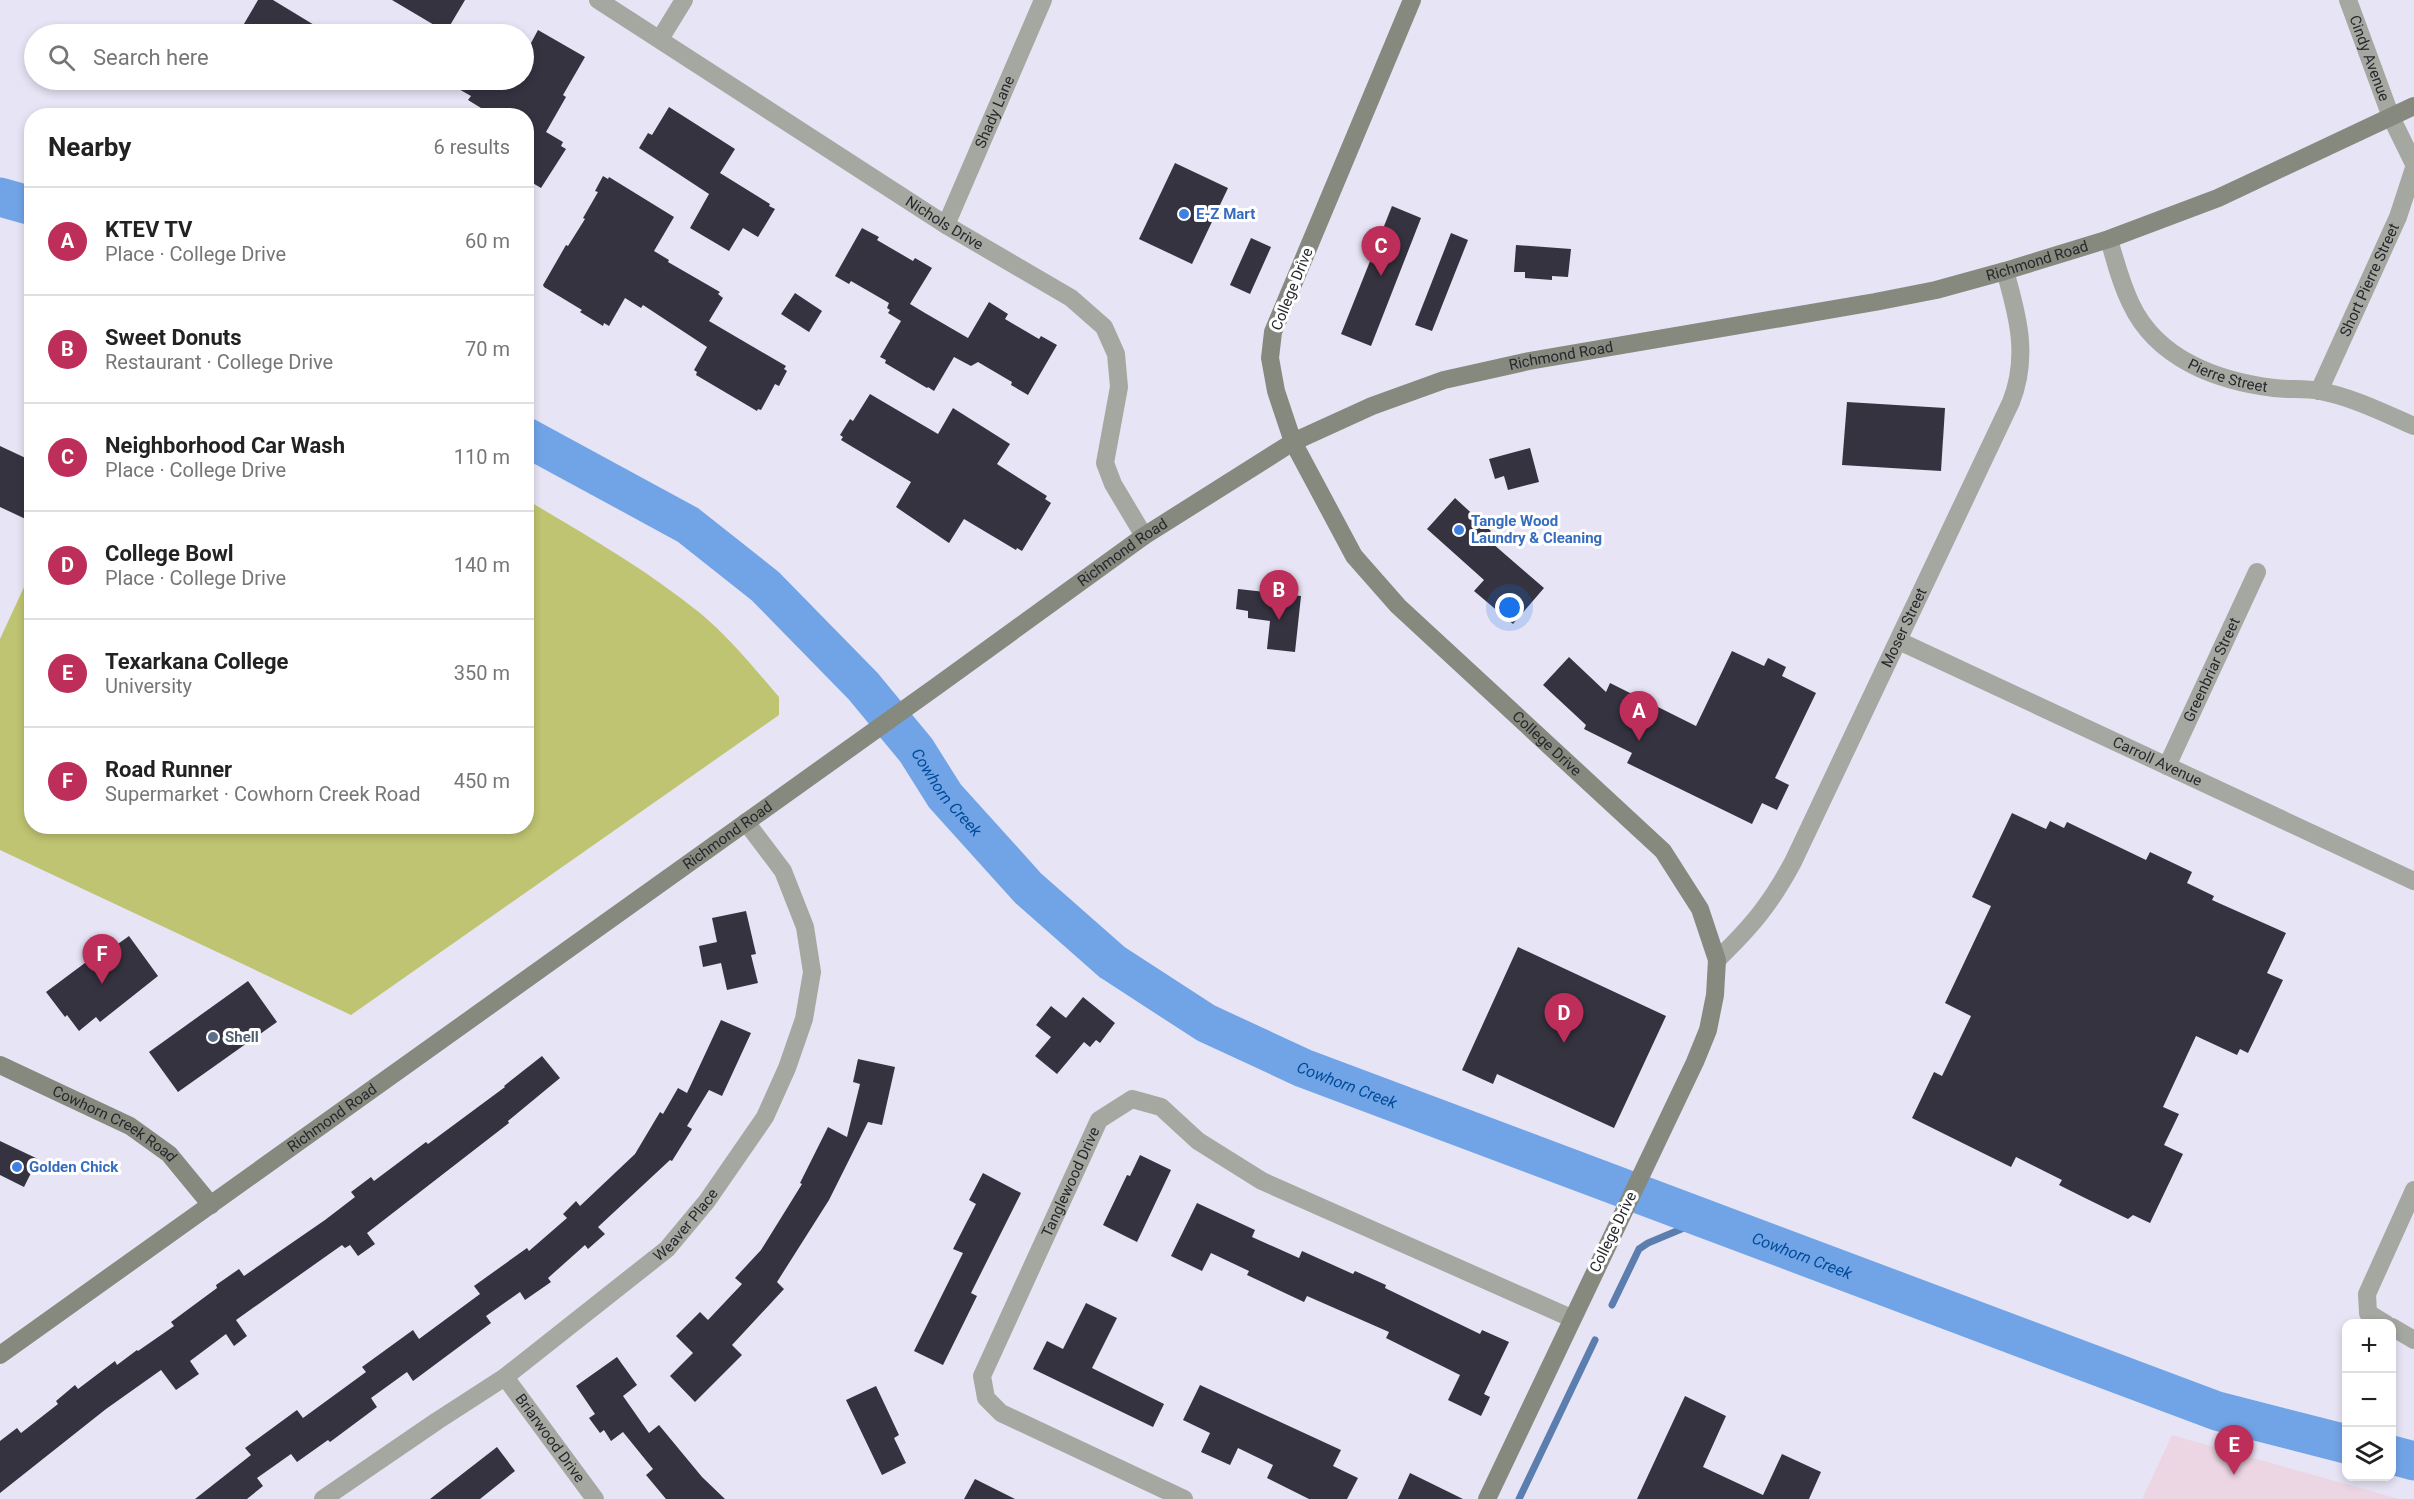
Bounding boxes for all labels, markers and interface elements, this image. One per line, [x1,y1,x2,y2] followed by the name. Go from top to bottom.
[2345,13,2393,104] street label: Cindy Avenue
[24,24,534,90] search box
[45,41,78,74] icon: search
[93,45,209,70] text: Search here
[971,73,1018,151] street label: Shady Lane
[48,132,131,162] text: Nearby
[434,135,510,159] text: 6 results
[902,192,986,254] street label: Nichols Drive
[1196,205,1255,223] place label: E-Z Mart
[1177,207,1191,221] marker: E-Z Mart
[105,217,192,242] text: KTEV TV
[2336,220,2403,339] street label: Short Pierre Street
[1362,226,1400,276] pin: C
[61,229,74,253] text: A
[465,229,510,253] text: 60 m
[1984,237,2090,285] street label: Richmond Road
[105,242,286,266] text: Place · College Drive
[1267,245,1317,333] street label: College Drive
[105,325,242,350] text: Sweet Donuts
[61,337,74,361] text: B
[465,337,510,361] text: 70 m
[1507,338,1615,374] street label: Richmond Road
[105,350,333,374] text: Restaurant · College Drive
[2185,355,2269,396] street label: Pierre Street
[105,433,345,458] text: Neighborhood Car Wash
[61,445,74,469] text: C
[454,445,510,469] text: 110 m
[105,458,286,482] text: Place · College Drive
[1471,512,1602,547] place label: Tangle Wood Laundry & Cleaning
[1074,515,1171,590] street label: Richmond Road
[1452,523,1466,537] marker: Tangle Wood Laundry & Cleaning
[105,541,234,566] text: College Bowl
[61,553,74,577] text: D
[454,553,510,577] text: 140 m
[105,566,286,590] text: Place · College Drive
[1260,570,1298,620] pin: B
[1878,585,1931,670] street label: Moser Street
[1495,593,1524,622] your location
[2180,615,2244,725] street label: Greenbriar Street
[105,649,288,674] text: Texarkana College
[62,661,73,685] text: E
[454,661,510,685] text: 350 m
[105,674,192,698] text: University
[1620,692,1658,741] pin: A
[1509,707,1585,780] street label: College Drive
[2110,733,2205,790] street label: Carroll Avenue
[907,745,986,841] water label: Cowhorn Creek
[105,757,232,782] text: Road Runner
[62,769,73,793] text: F
[454,769,510,793] text: 450 m
[105,782,420,806] text: Supermarket · Cowhorn Creek Road
[679,797,776,874] street label: Richmond Road
[82,934,122,984] pin: F
[1544,994,1584,1043] pin: D
[225,1028,259,1046] place label: Shell
[206,1030,220,1044] marker: Shell
[1294,1057,1401,1113] water label: Cowhorn Creek
[284,1080,380,1156] street label: Richmond Road
[50,1082,181,1165] street label: Cowhorn Creek Road
[1038,1124,1104,1240] street label: Tanglewood Drive
[29,1158,119,1176] place label: Golden Chick
[10,1160,24,1174] marker: Golden Chick
[650,1185,722,1265] street label: Weaver Place
[1586,1189,1640,1275] street label: College Drive
[1749,1228,1856,1284] water label: Cowhorn Creek
[2342,1319,2396,1481] map controls
[2342,1319,2396,1373] button: +
[2342,1373,2396,1427] button: −
[511,1390,589,1486] street label: Briarwood Drive
[2214,1426,2254,1475] pin: E
[2342,1427,2396,1481] button: layers

